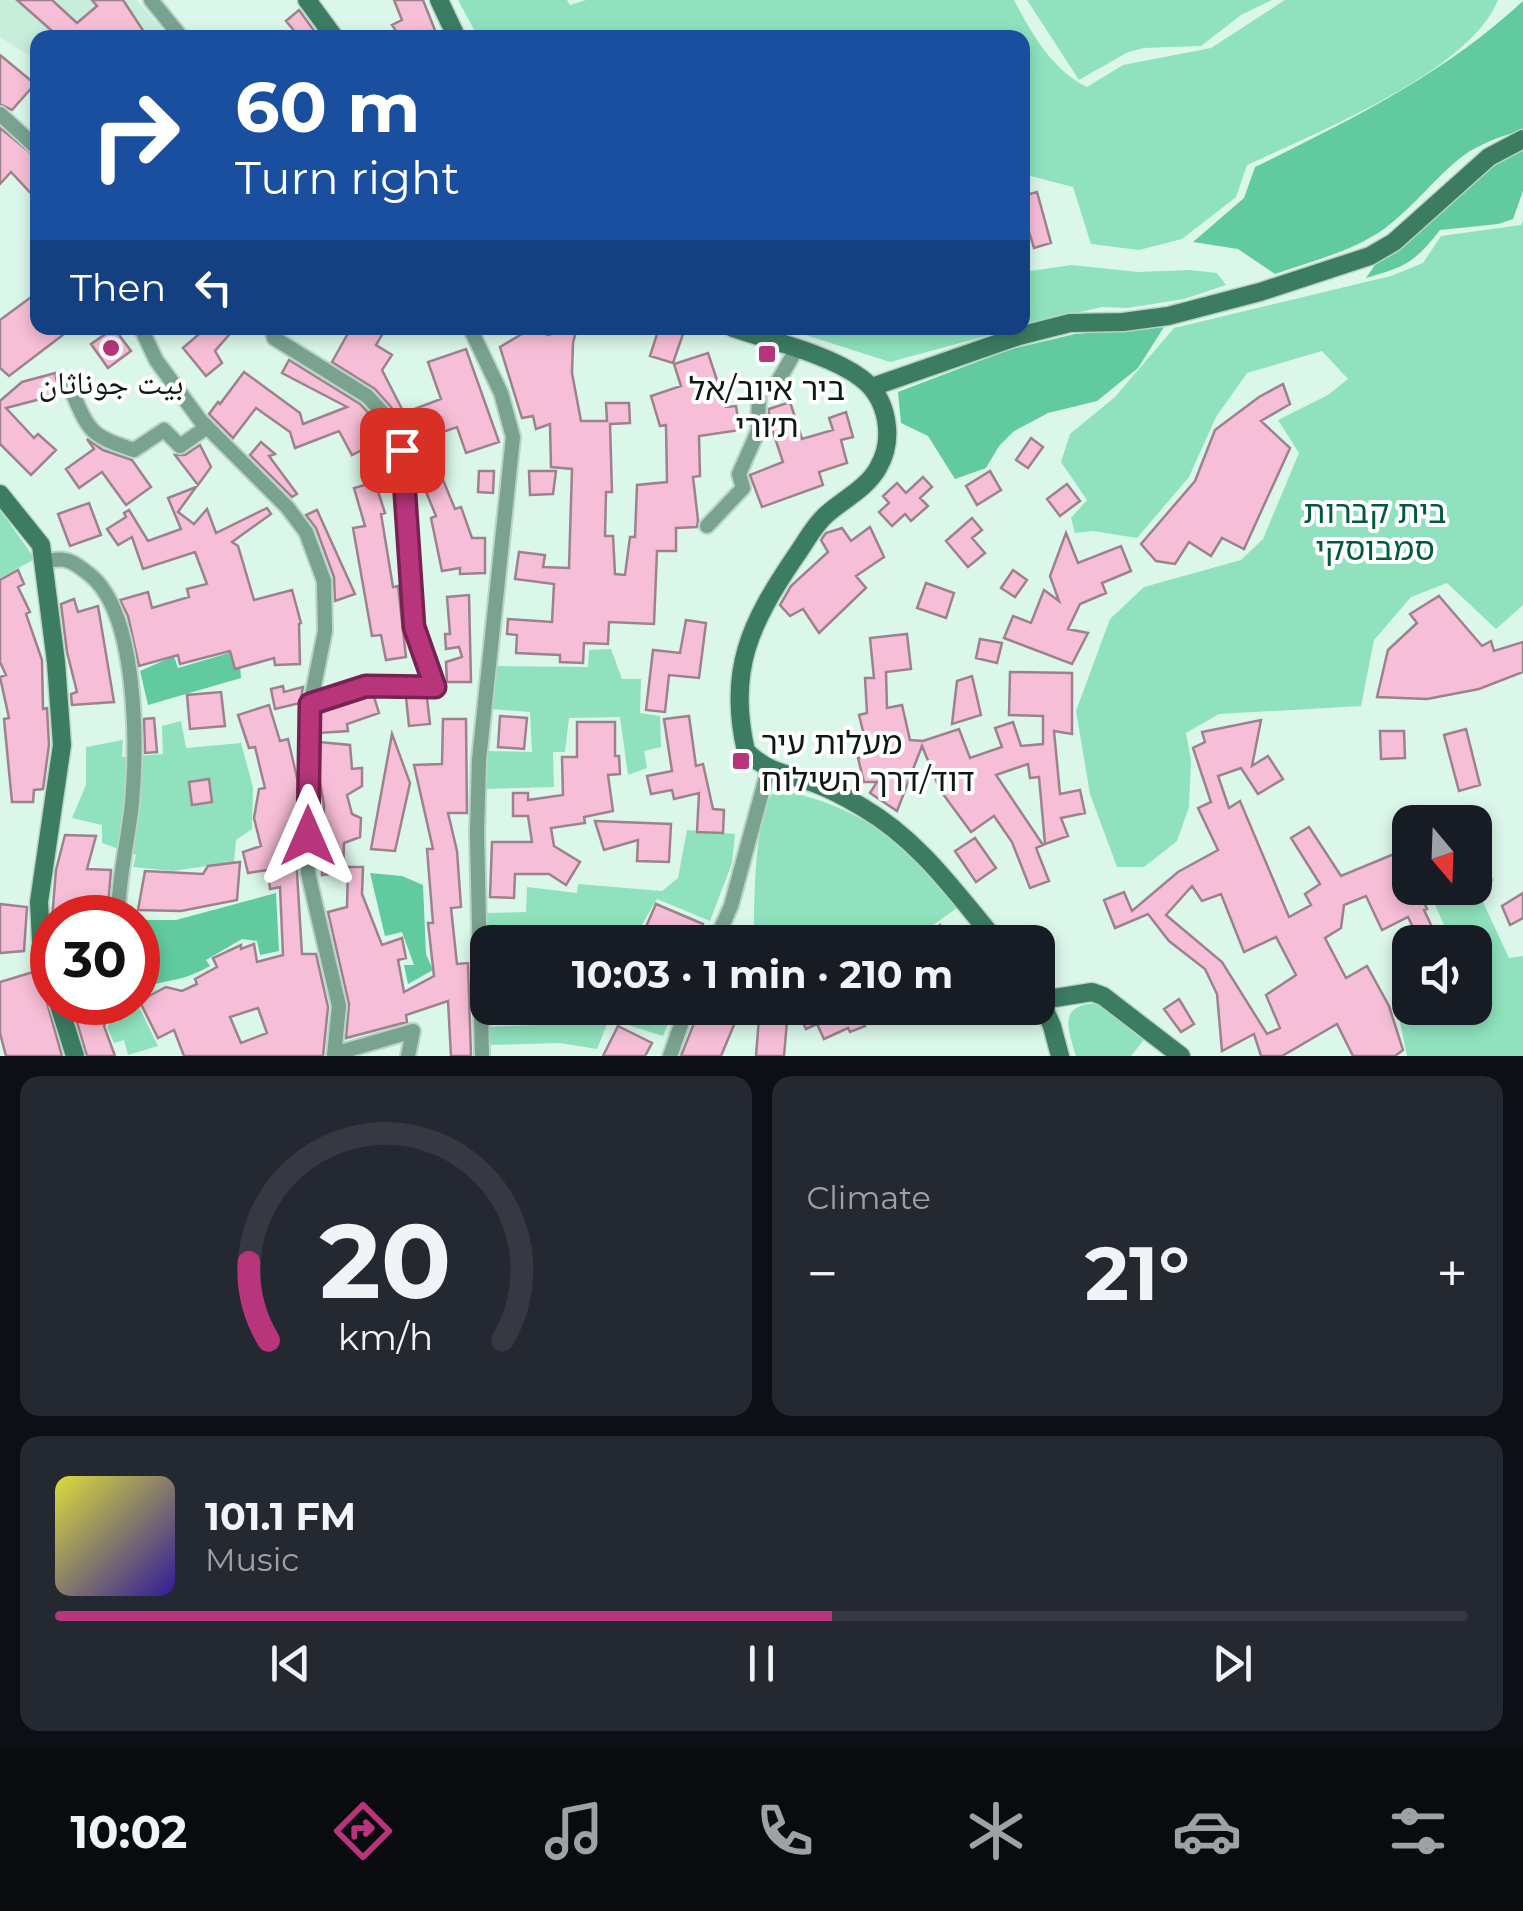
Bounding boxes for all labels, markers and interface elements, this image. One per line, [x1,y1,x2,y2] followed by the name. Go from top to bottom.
[235,64,420,150] text: 60 m
[70,70,200,200] icon: right
[235,150,460,205] text: Turn right
[186,260,241,315] icon: left
[70,264,166,311] text: Then
[100,337,122,359] marker: بيت جوناثان
[756,343,778,365] marker: ביר איוב/אל ת׳ורי
[39,363,183,402] place label: بيت جوناثان
[689,369,845,445] place label: ביר איוב/אל ת׳ורי
[360,408,445,493] pin
[375,423,430,478] icon: arrive
[1303,492,1447,568] park label: בית קברות סמבוסקי
[761,723,975,799] place label: מעלות עיר דוד/דרך השילוח
[730,750,752,772] marker: מעלות עיר דוד/דרך השילוח
[256,784,360,888] position arrow
[1392,805,1492,905] north arrow
[1392,805,1492,1025] map controls
[30,895,160,1025] speed limit sign: 30
[1392,925,1492,1025] button: sound
[572,951,953,998] text: 10:03 · 1 min · 210 m
[807,1178,931,1217] text: Climate
[320,1197,452,1324] text: 20
[1085,1227,1190,1319] text: 21°
[807,1240,838,1307] text: −
[1436,1240,1468,1307] text: +
[338,1315,433,1359] text: km/h
[205,1493,356,1540] text: 101.1 FM
[205,1540,299,1579] text: Music
[263,1636,318,1691] icon: previous
[734,1636,789,1691] icon: pause
[1205,1636,1260,1691] icon: next
[328,1796,398,1866] icon: directions
[539,1796,609,1866] icon: music
[750,1796,820,1866] icon: phone
[961,1796,1031,1866] icon: climate
[1172,1796,1242,1866] icon: car
[1383,1796,1453,1866] icon: filters
[70,1804,187,1859] text: 10:02

